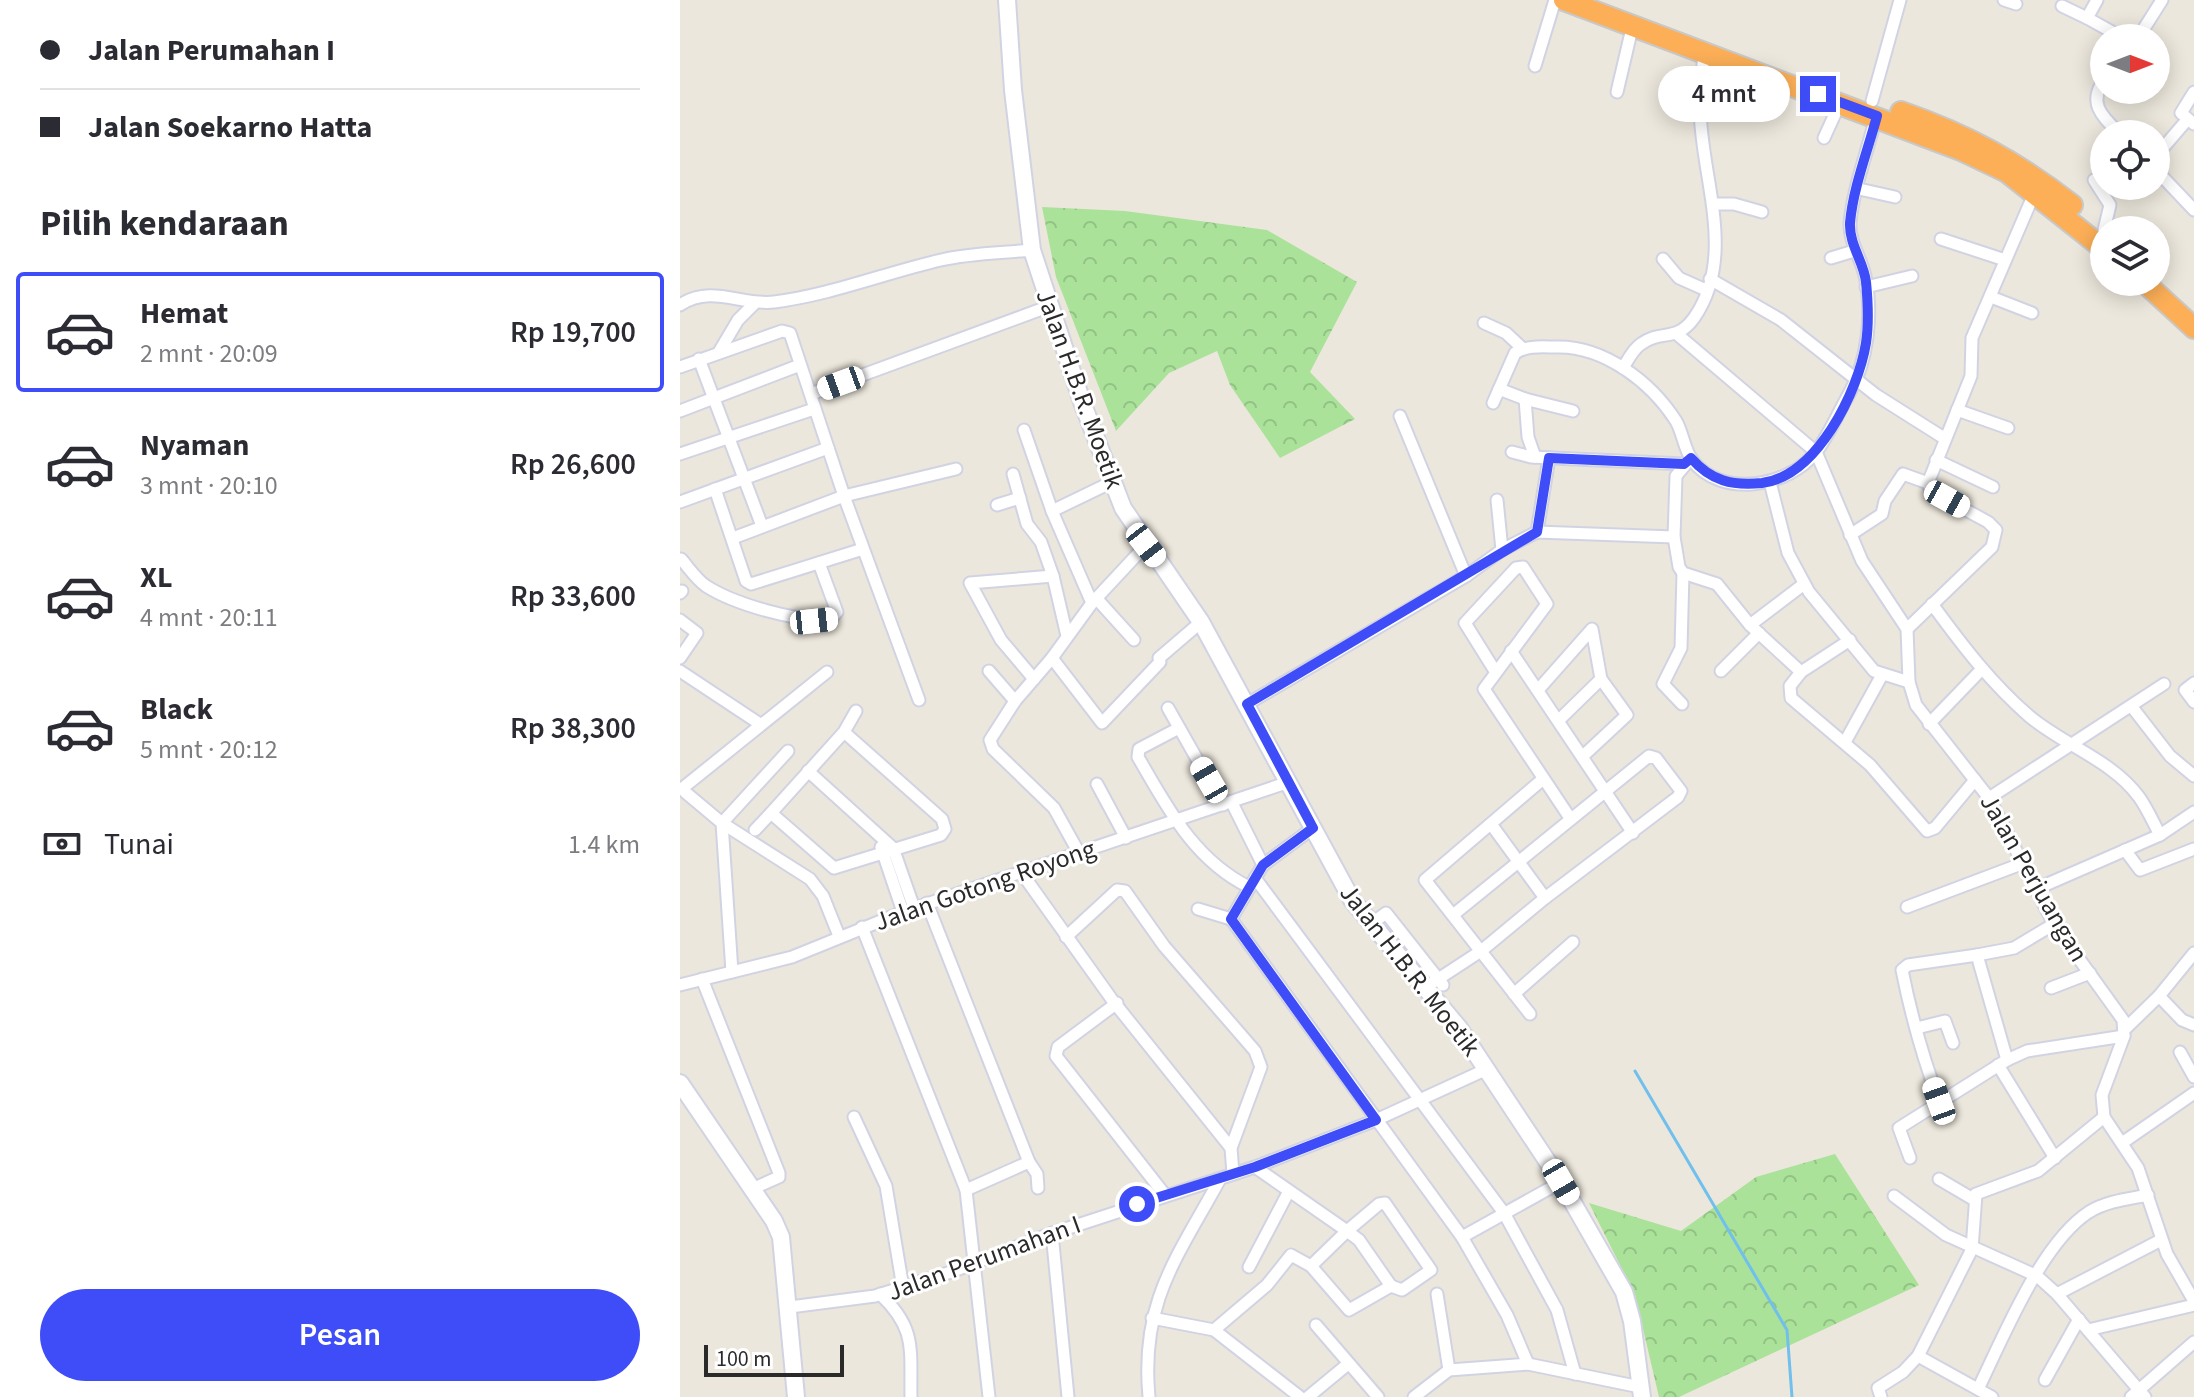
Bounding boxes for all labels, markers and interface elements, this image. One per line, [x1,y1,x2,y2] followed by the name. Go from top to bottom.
[2090,24,2170,104] north arrow
[2090,24,2170,296] map controls
[88,29,335,72] text: Jalan Perumahan I
[1658,66,1790,122] callout: 4 mnt
[1692,75,1756,112] text: 4 mnt
[1800,76,1836,112] route end
[88,106,372,149] text: Jalan Soekarno Hatta
[2090,120,2170,200] button: locate
[40,198,289,249] text: Pilih kendaraan
[2090,216,2170,296] button: layers
[1027,284,1133,494] street label: Jalan H.B.R. Moetik
[140,292,228,335] text: Hemat
[44,296,116,368] icon: car
[510,311,636,354] text: Rp 19,700
[140,335,278,372] text: 2 mnt · 20:09
[814,364,868,402] car
[140,424,249,467] text: Nyaman
[44,428,116,500] icon: car
[510,443,636,486] text: Rp 26,600
[140,467,278,504] text: 3 mnt · 20:10
[1920,477,1974,521] car
[1122,519,1170,571] car
[140,556,173,599] text: XL
[44,560,116,632] icon: car
[510,575,636,618] text: Rp 33,600
[140,599,278,636] text: 4 mnt · 20:11
[789,607,839,635] car
[140,688,213,731] text: Black
[44,692,116,764] icon: car
[510,707,636,750] text: Rp 38,300
[140,731,278,768] text: 5 mnt · 20:12
[1187,753,1231,807] car
[1971,787,2097,969] street label: Jalan Perjuangan
[40,822,84,866] icon: cash
[104,823,174,866] text: Tunai
[568,826,640,863] text: 1.4 km
[870,830,1100,940] street label: Jalan Gotong Royong
[1331,876,1489,1064] street label: Jalan H.B.R. Moetik
[1920,1074,1958,1128] car
[1539,1155,1583,1209] car
[1119,1186,1155,1222] route start
[882,1206,1086,1310] street label: Jalan Perumahan I
[40,1289,640,1381] button: Pesan
[704,1341,844,1377] scale bar
[716,1343,771,1375] text: 100 m

